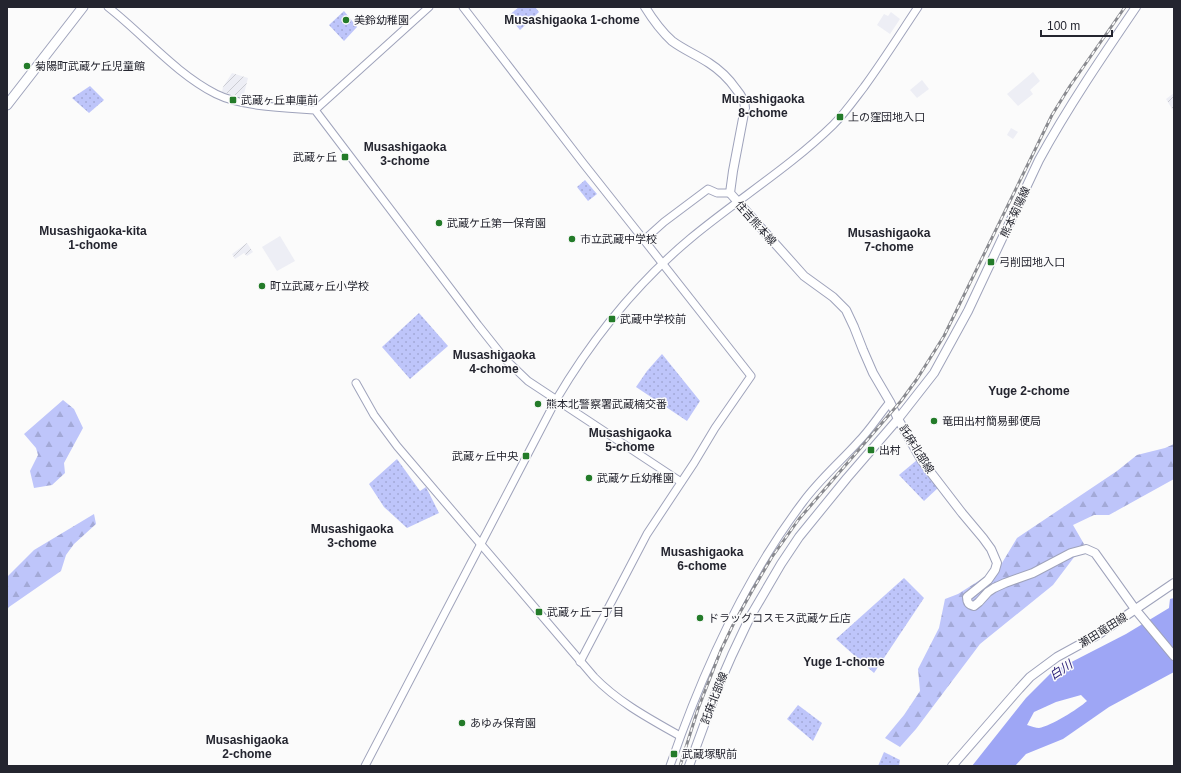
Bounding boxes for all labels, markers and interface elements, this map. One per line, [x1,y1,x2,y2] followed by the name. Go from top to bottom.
[1041,12,1112,38] scale bar
[504,13,640,27] district label: Musashigaoka 1-chome
[354,14,409,26] place label: 美鈴幼稚園
[341,15,351,25] marker: 美鈴幼稚園
[1047,19,1080,33] text: 100 m
[35,60,145,72] place label: 菊陽町武蔵ケ丘児童館
[22,61,32,71] marker: 菊陽町武蔵ケ丘児童館
[722,92,805,120] district label: Musashigaoka 8-chome
[241,94,318,106] place label: 武蔵ヶ丘車庫前
[228,95,238,105] marker: 武蔵ヶ丘車庫前
[848,111,925,123] place label: 上の窪団地入口
[835,112,845,122] marker: 上の窪団地入口
[364,140,447,168] district label: Musashigaoka 3-chome
[293,151,337,163] place label: 武蔵ヶ丘
[340,152,350,162] marker: 武蔵ヶ丘
[998,185,1032,239] street label: 熊本菊陽線
[733,199,779,247] street label: 住吉熊本線
[447,217,546,229] place label: 武蔵ケ丘第一保育園
[434,218,444,228] marker: 武蔵ケ丘第一保育園
[39,224,147,252] district label: Musashigaoka-kita 1-chome
[848,226,931,254] district label: Musashigaoka 7-chome
[580,233,657,245] place label: 市立武蔵中学校
[567,234,577,244] marker: 市立武蔵中学校
[999,256,1065,268] place label: 弓削団地入口
[986,257,996,267] marker: 弓削団地入口
[270,280,369,292] place label: 町立武蔵ヶ丘小学校
[257,281,267,291] marker: 町立武蔵ヶ丘小学校
[620,313,686,325] place label: 武蔵中学校前
[607,314,617,324] marker: 武蔵中学校前
[453,348,536,376] district label: Musashigaoka 4-chome
[988,384,1070,398] district label: Yuge 2-chome
[546,398,667,410] place label: 熊本北警察署武蔵楠交番
[533,399,543,409] marker: 熊本北警察署武蔵楠交番
[942,415,1041,427] place label: 竜田出村簡易郵便局
[929,416,939,426] marker: 竜田出村簡易郵便局
[897,422,937,476] street label: 託麻北部線
[589,426,672,454] district label: Musashigaoka 5-chome
[879,444,901,456] place label: 出村
[866,445,876,455] marker: 出村
[452,450,519,462] place label: 武蔵ヶ丘中央
[521,451,531,461] marker: 武蔵ヶ丘中央
[597,472,674,484] place label: 武蔵ケ丘幼稚園
[584,473,594,483] marker: 武蔵ケ丘幼稚園
[311,522,394,550] district label: Musashigaoka 3-chome
[661,545,744,573] district label: Musashigaoka 6-chome
[547,606,624,618] place label: 武蔵ヶ丘一丁目
[534,607,544,617] marker: 武蔵ヶ丘一丁目
[1076,610,1130,650] street label: 瀬田竜田線
[708,612,851,624] place label: ドラッグコスモス武蔵ケ丘店
[695,613,705,623] marker: ドラッグコスモス武蔵ケ丘店
[803,655,885,669] district label: Yuge 1-chome
[1047,657,1077,682] water label: 白川
[699,670,729,726] street label: 託麻北部線
[470,717,536,729] place label: あゆみ保育園
[457,718,467,728] marker: あゆみ保育園
[206,733,289,761] district label: Musashigaoka 2-chome
[682,748,737,760] place label: 武蔵塚駅前
[669,749,679,759] marker: 武蔵塚駅前

